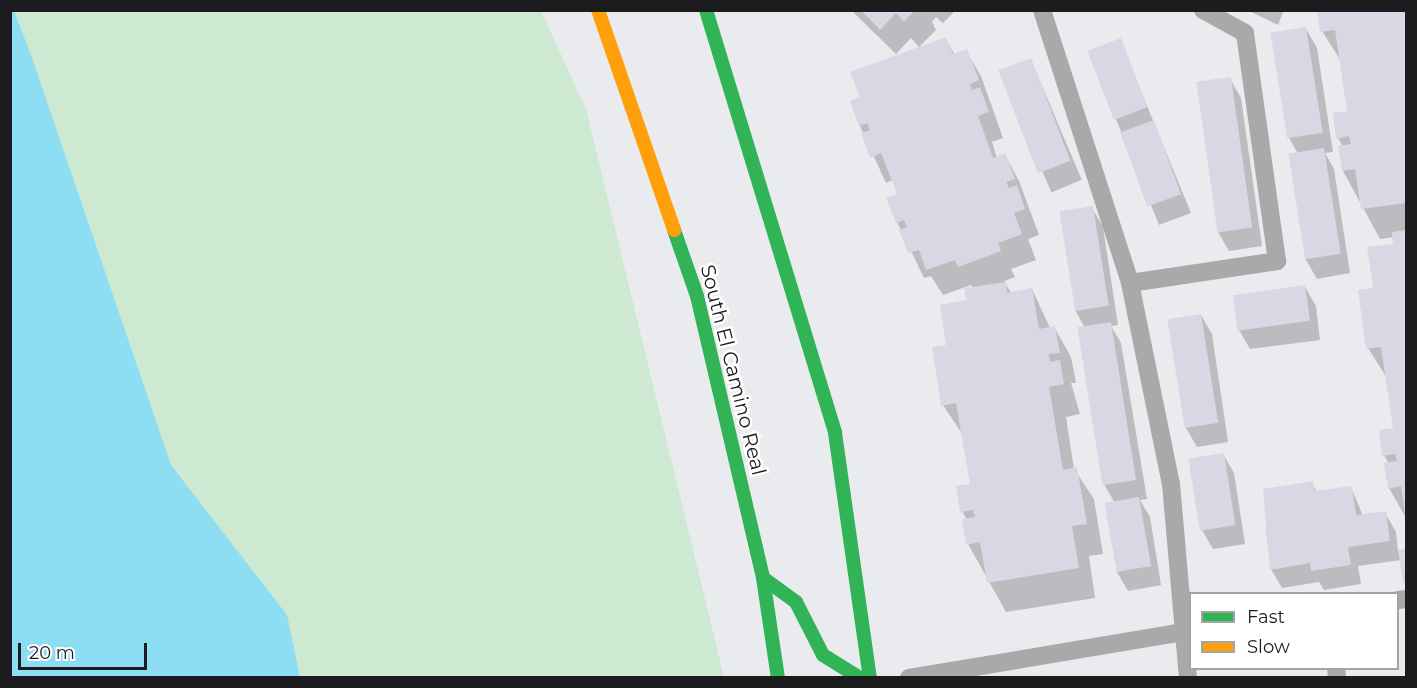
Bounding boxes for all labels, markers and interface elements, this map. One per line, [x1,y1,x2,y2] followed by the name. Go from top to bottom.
[695,262,771,478] street label: South El Camino Real
[1189,592,1399,670] legend
[1247,606,1285,628] text: Fast
[21,631,150,669] scale bar
[1247,636,1290,658] text: Slow
[29,642,75,664] text: 20 m

